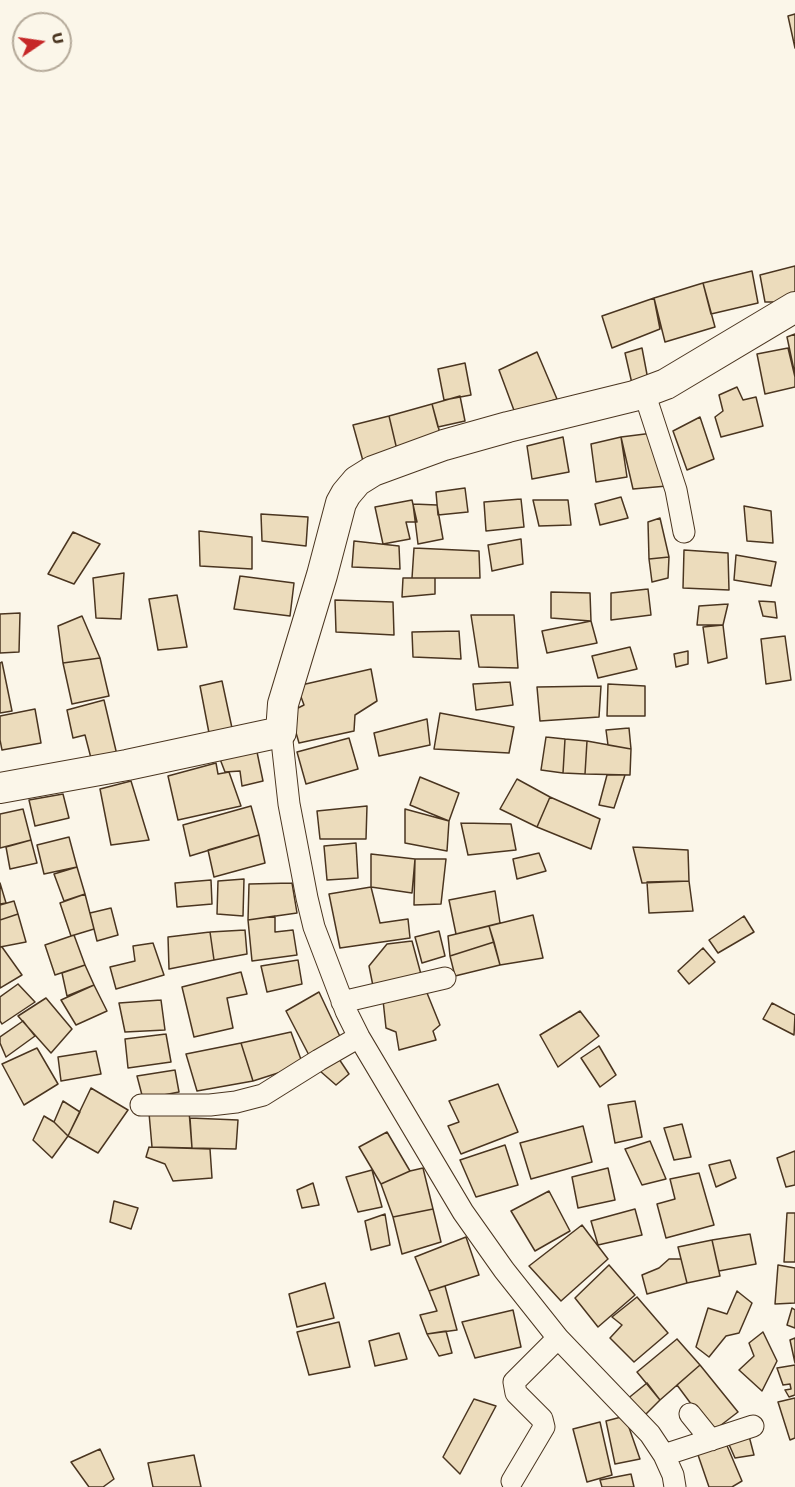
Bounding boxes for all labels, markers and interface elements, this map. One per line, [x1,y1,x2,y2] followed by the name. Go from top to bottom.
[12,12,72,72] north arrow
[48,31,69,46] text: U

